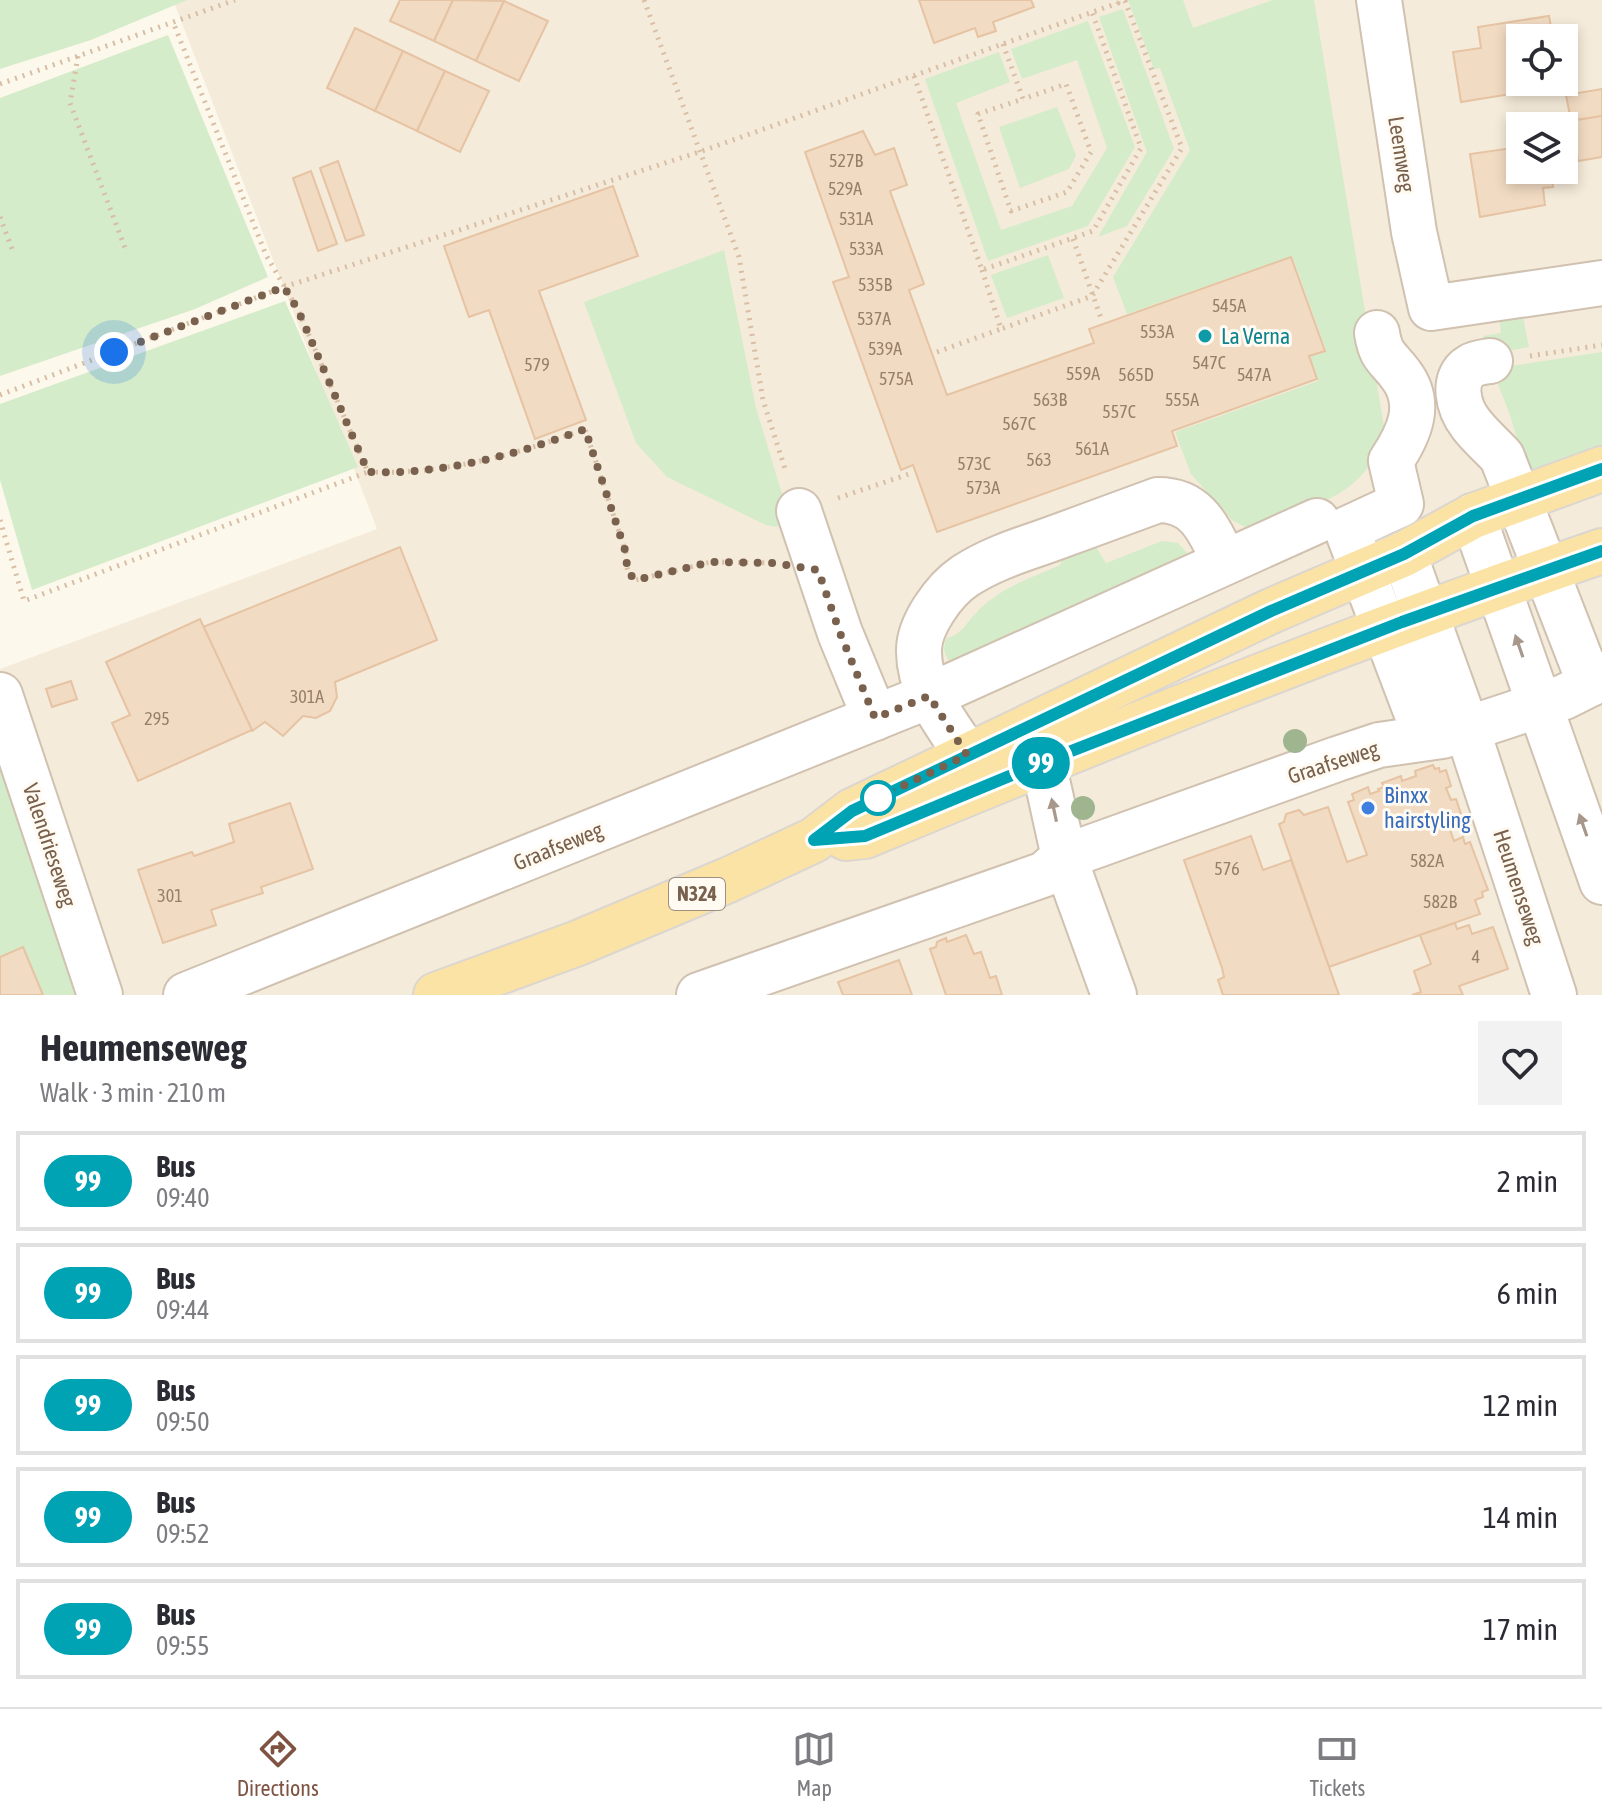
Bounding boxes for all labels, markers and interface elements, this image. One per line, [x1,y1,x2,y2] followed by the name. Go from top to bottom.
[1506,24,1578,184] map controls
[1506,24,1578,96] button: locate
[1506,112,1578,184] button: layers
[1383,114,1421,194] street label: Leemweg
[829,150,863,171] house number: 527B
[828,178,862,199] house number: 529A
[839,208,873,229] house number: 531A
[849,238,883,259] house number: 533A
[858,274,892,295] house number: 535B
[1212,295,1246,316] house number: 545A
[857,308,891,329] house number: 537A
[1140,321,1174,342] house number: 553A
[1221,323,1290,349] place label: La Verna
[1196,327,1214,345] marker: La Verna
[94,332,134,372] your location
[868,338,902,359] house number: 539A
[1192,352,1226,373] house number: 547C
[524,354,550,375] house number: 579
[1066,363,1100,384] house number: 559A
[1118,364,1154,385] house number: 565D
[1237,364,1271,385] house number: 547A
[879,368,913,389] house number: 575A
[1033,389,1067,410] house number: 563B
[1165,389,1199,410] house number: 555A
[1102,401,1136,422] house number: 557C
[1002,413,1036,434] house number: 567C
[1075,438,1109,459] house number: 561A
[1026,449,1052,470] house number: 563
[957,453,991,474] house number: 573C
[966,477,1000,498] house number: 573A
[1512,633,1524,657] one-way arrow
[290,686,324,707] house number: 301A
[144,708,170,729] house number: 295
[1284,735,1382,789] street label: Graafseweg
[1005,737,1077,789] line badge: 99
[1028,747,1054,779] text: 99
[18,780,82,911] street label: Valendrieseweg
[861,781,895,815] unlabelled marker
[1384,782,1471,833] place label: Binxx hairstyling
[1047,797,1059,822] one-way arrow
[1359,799,1377,817] marker: Binxx hairstyling
[1576,813,1588,837] one-way arrow
[509,816,607,876] street label: Graafseweg
[1488,826,1550,948] street label: Heumenseweg
[1410,850,1444,871] house number: 582A
[1214,858,1240,879] house number: 576
[669,878,725,910] road number: N324
[157,885,183,906] house number: 301
[1423,891,1457,912] house number: 582B
[1472,946,1480,967] house number: 4
[1478,1021,1562,1105] button: heart
[40,1026,247,1069] text: Heumenseweg
[40,1078,226,1108] text: Walk · 3 min · 210 m
[156,1149,195,1183] text: Bus
[1497,1164,1558,1198] text: 2 min
[75,1165,101,1197] text: 99
[156,1183,210,1213] text: 09:40
[156,1261,195,1295] text: Bus
[1497,1276,1558,1310] text: 6 min
[75,1277,101,1309] text: 99
[156,1295,210,1325] text: 09:44
[156,1373,195,1407] text: Bus
[1483,1388,1558,1422] text: 12 min
[75,1389,101,1421] text: 99
[156,1407,210,1437] text: 09:50
[156,1485,195,1519] text: Bus
[1483,1500,1558,1534] text: 14 min
[75,1501,101,1533] text: 99
[156,1519,210,1549] text: 09:52
[156,1597,195,1631] text: Bus
[1483,1612,1558,1646] text: 17 min
[75,1613,101,1645] text: 99
[156,1631,210,1661] text: 09:55
[237,1727,319,1801] tab: Directions
[792,1727,836,1801] tab: Map
[1310,1727,1365,1801] tab: Tickets

